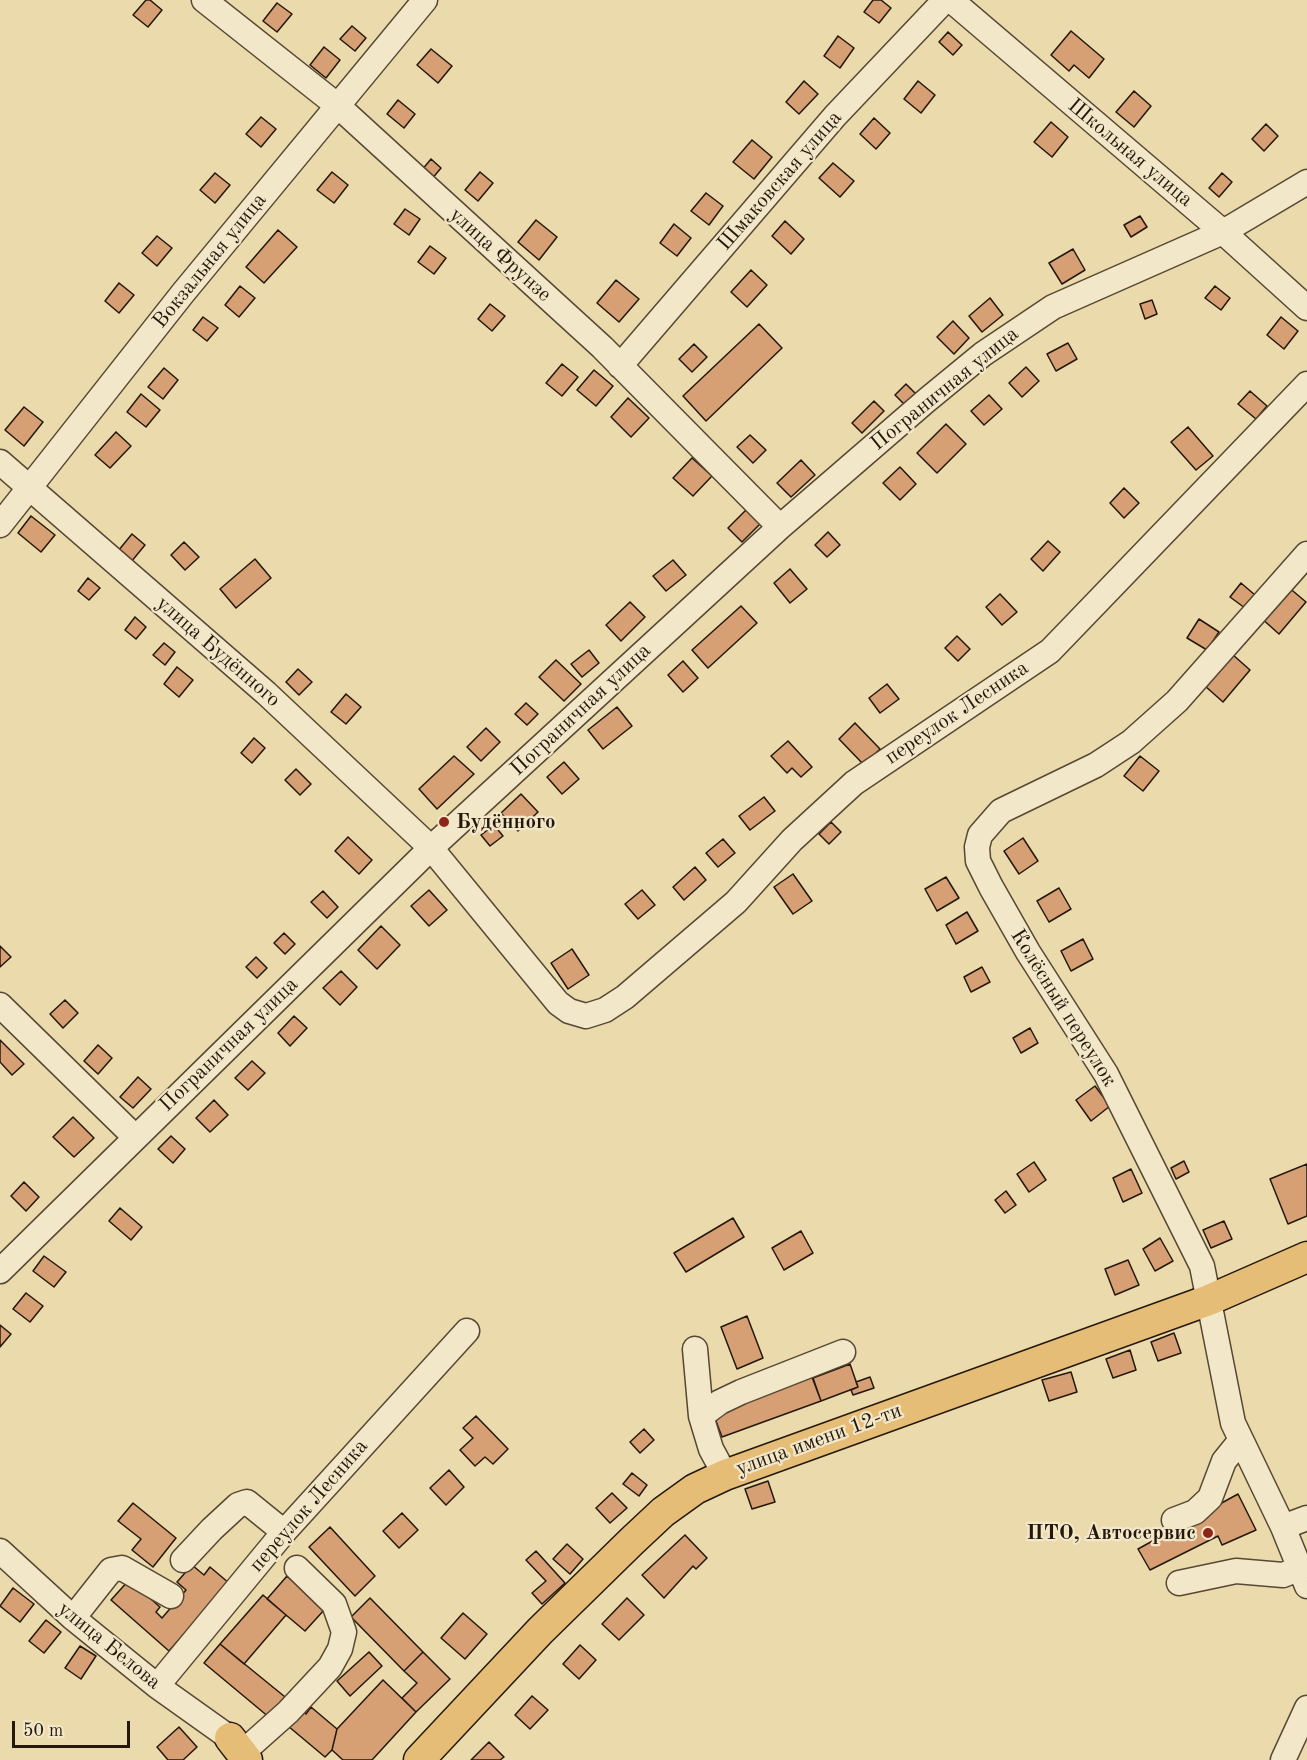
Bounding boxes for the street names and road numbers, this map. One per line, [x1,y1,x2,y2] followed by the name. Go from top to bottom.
[1062,93,1198,213] street label: Школьная улица
[712,106,848,256] street label: Шмаковская улица
[148,188,272,334] street label: Вокзальная улица
[444,202,556,308] street label: улица Фрунзе
[866,322,1024,456] street label: Пограничная улица
[151,591,285,713] street label: улица Будённого
[505,638,657,782] street label: Пограничная улица
[880,656,1034,770] street label: переулок Лесника
[1004,925,1122,1091] street label: Колёсный переулок
[154,972,304,1118] street label: Пограничная улица
[733,1398,905,1482] street label: улица имени 12-ти
[244,1434,374,1578] street label: переулок Лесника
[52,1597,166,1695] street label: улица Белова

